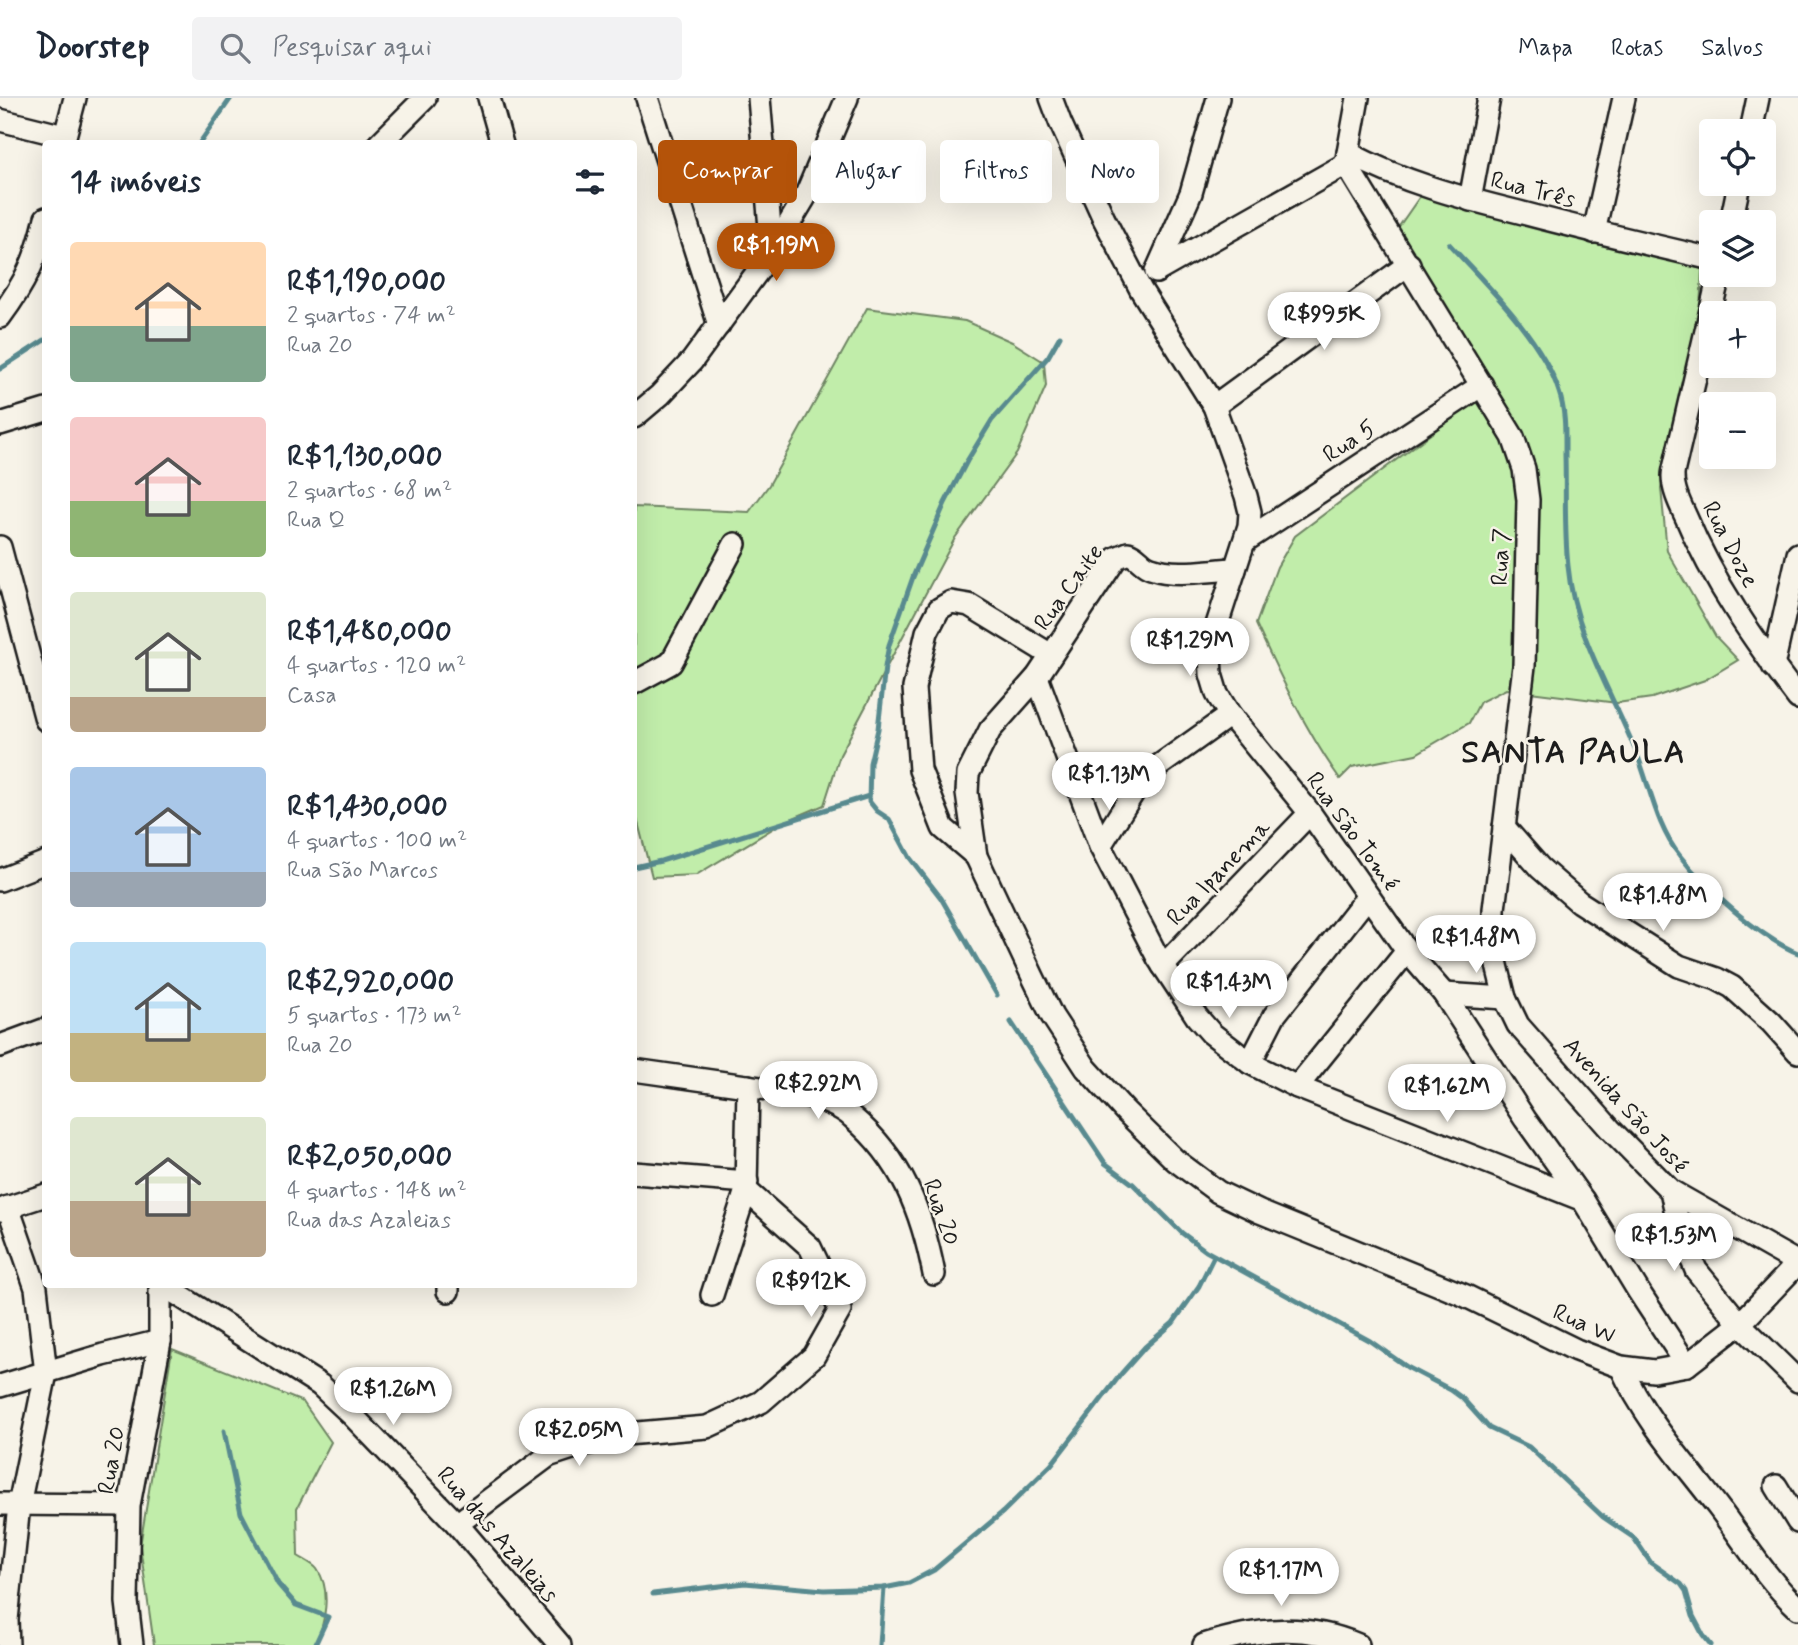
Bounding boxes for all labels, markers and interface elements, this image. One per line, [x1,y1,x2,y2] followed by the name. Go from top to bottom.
[192,17,682,80] search box
[35,26,150,70] text: Doorstep
[216,29,254,67] icon: search
[272,31,432,65] text: Pesquisar aqui
[1518,33,1573,64] text: Mapa
[1611,33,1663,64] text: Rotas
[1701,33,1763,64] text: Salvos
[1699,119,1776,469] map controls
[1699,119,1776,196] button: locate
[658,140,797,203] chip: Comprar
[811,140,926,203] chip: Alugar
[940,140,1052,203] chip: Filtros
[1066,140,1159,203] chip: Novo
[70,163,201,202] text: 14 imóveis
[571,163,609,201] icon: filters
[1487,165,1579,216] street label: Rua Três
[1699,210,1776,287] button: layers
[711,223,841,283] pin: R$1.19M
[733,231,819,261] text: R$1.19M
[287,262,446,301] text: R$1,190,000
[126,270,210,354] icon: home
[1267,292,1381,352] pin: R$995K
[1284,300,1364,330] text: R$995K
[287,301,456,331] text: 2 quartos · 74 m²
[1699,301,1776,378] button: +
[287,331,353,361] text: Rua 20
[1699,392,1776,469] button: −
[1317,414,1382,471] street label: Rua 5
[287,437,442,476] text: R$1,130,000
[126,445,210,529] icon: home
[287,476,452,506] text: 2 quartos · 68 m²
[1694,496,1765,593] street label: Rua Doze
[287,506,345,536] text: Rua Q
[1485,528,1518,586] street label: Rua 7
[1027,538,1111,637] street label: Rua Caite
[287,612,452,651] text: R$1,480,000
[1125,618,1255,678] pin: R$1.29M
[126,620,210,704] icon: home
[1146,626,1234,656] text: R$1.29M
[287,651,466,681] text: 4 quartos · 120 m²
[287,681,337,711] text: Casa
[1461,732,1687,774] district label: SANTA PAULA
[1044,752,1174,812] pin: R$1.13M
[1068,760,1150,790] text: R$1.13M
[1298,766,1406,898] street label: Rua São Tomé
[287,787,448,826] text: R$1,430,000
[126,795,210,879] icon: home
[1160,813,1278,933] street label: Rua Ipanema
[287,826,467,856] text: 4 quartos · 100 m²
[287,856,438,886] text: Rua São Marcos
[1598,874,1728,933] pin: R$1.48M
[1619,881,1707,911] text: R$1.48M
[1411,916,1541,975] pin: R$1.48M
[1432,923,1520,953] text: R$1.48M
[1164,960,1294,1020] pin: R$1.43M
[287,962,454,1001] text: R$2,920,000
[1186,968,1272,998] text: R$1.43M
[126,970,210,1054] icon: home
[287,1001,462,1031] text: 5 quartos · 173 m²
[287,1031,353,1061] text: Rua 20
[1555,1031,1695,1181] street label: Avenida São José
[753,1062,883,1121] pin: R$2.92M
[1382,1065,1512,1124] pin: R$1.62M
[775,1069,861,1099] text: R$2.92M
[1404,1072,1490,1102] text: R$1.62M
[287,1137,452,1176] text: R$2,050,000
[126,1145,210,1229] icon: home
[915,1175,966,1250] street label: Rua 20
[287,1176,467,1206] text: 4 quartos · 148 m²
[287,1206,451,1236] text: Rua das Azaleias
[1609,1214,1739,1273] pin: R$1.53M
[1631,1221,1717,1251] text: R$1.53M
[754,1260,868,1319] pin: R$912K
[772,1267,850,1297] text: R$912K
[1547,1297,1619,1352] street label: Rua W
[328,1368,458,1427] pin: R$1.26M
[350,1375,436,1405] text: R$1.26M
[514,1408,644,1468] pin: R$2.05M
[535,1416,623,1446] text: R$2.05M
[91,1424,134,1497] street label: Rua 20
[429,1460,565,1610] street label: Rua das Azaleias
[1216,1548,1346,1608] pin: R$1.17M
[1239,1556,1323,1586] text: R$1.17M

